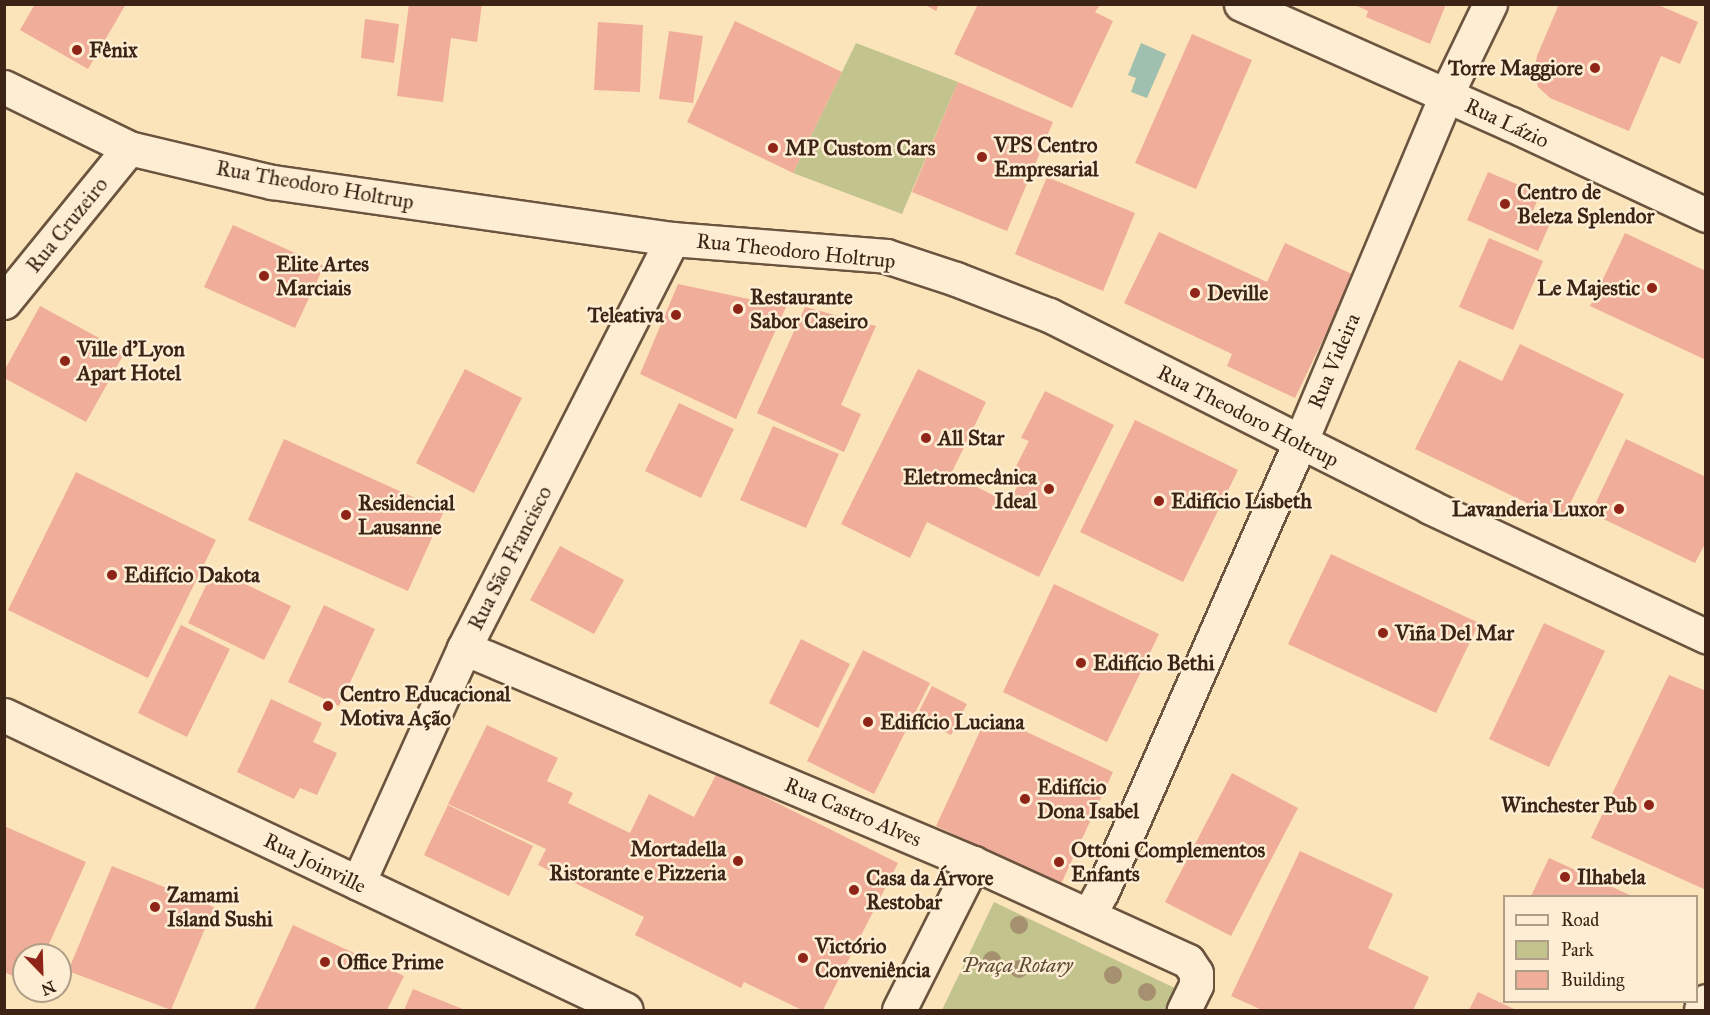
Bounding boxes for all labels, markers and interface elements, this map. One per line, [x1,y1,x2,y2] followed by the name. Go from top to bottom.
[89,37,138,63] place label: Fênix
[70,43,84,57] marker: Fênix
[1448,55,1583,81] place label: Torre Maggiore
[1588,61,1602,75] marker: Torre Maggiore
[1461,93,1553,153] street label: Rua Lázio
[994,132,1098,182] place label: VPS Centro Empresarial
[785,135,935,161] place label: MP Custom Cars
[766,141,780,155] marker: MP Custom Cars
[975,150,989,164] marker: VPS Centro Empresarial
[214,155,416,215] street label: Rua Theodoro Holtrup
[21,172,113,278] street label: Rua Cruzeiro
[1517,179,1654,229] place label: Centro de Beleza Splendor
[1498,197,1512,211] marker: Centro de Beleza Splendor
[695,228,897,274] street label: Rua Theodoro Holtrup
[276,251,369,301] place label: Elite Artes Marciais
[257,269,271,283] marker: Elite Artes Marciais
[1537,275,1640,301] place label: Le Majestic
[1207,280,1268,306] place label: Deville
[1645,281,1659,295] marker: Le Majestic
[750,284,868,334] place label: Restaurante Sabor Caseiro
[1188,286,1202,300] marker: Deville
[587,302,664,328] place label: Teleativa
[731,302,745,316] marker: Restaurante Sabor Caseiro
[669,308,683,322] marker: Teleativa
[1303,309,1365,413] street label: Rua Videira
[77,336,185,386] place label: Ville d'Lyon Apart Hotel
[58,354,72,368] marker: Ville d'Lyon Apart Hotel
[1153,359,1343,473] street label: Rua Theodoro Holtrup
[938,425,1004,451] place label: All Star
[919,431,933,445] marker: All Star
[903,464,1037,514] place label: Eletromecânica Ideal
[463,482,557,634] street label: Rua São Francisco
[1042,482,1056,496] marker: Eletromecânica Ideal
[1171,488,1312,514] place label: Edifício Lisbeth
[358,490,455,540] place label: Residencial Lausanne
[1152,494,1166,508] marker: Edifício Lisbeth
[1452,496,1607,522] place label: Lavanderia Luxor
[1612,502,1626,516] marker: Lavanderia Luxor
[339,508,353,522] marker: Residencial Lausanne
[124,562,260,588] place label: Edifício Dakota
[105,568,119,582] marker: Edifício Dakota
[1395,620,1514,646] place label: Viña Del Mar
[1376,626,1390,640] marker: Viña Del Mar
[1093,650,1214,676] place label: Edifício Bethi
[1074,656,1088,670] marker: Edifício Bethi
[340,681,510,731] place label: Centro Educacional Motiva Ação
[321,699,335,713] marker: Centro Educacional Motiva Ação
[880,709,1024,735] place label: Edifício Luciana
[861,715,875,729] marker: Edifício Luciana
[781,772,925,852] street label: Rua Castro Alves
[1037,774,1139,824] place label: Edifício Dona Isabel
[1018,792,1032,806] marker: Edifício Dona Isabel
[1501,792,1637,818] place label: Winchester Pub
[1642,798,1656,812] marker: Winchester Pub
[260,827,370,899] street label: Rua Joinville
[549,836,726,886] place label: Mortadella Ristorante e Pizzeria
[1071,837,1265,887] place label: Ottoni Complementos Enfants
[731,854,745,868] marker: Mortadella Ristorante e Pizzeria
[1052,855,1066,869] marker: Ottoni Complementos Enfants
[1577,864,1646,890] place label: Ilhabela
[866,865,994,915] place label: Casa da Árvore Restobar
[1558,870,1572,884] marker: Ilhabela
[167,882,273,932] place label: Zamami Island Sushi
[847,883,861,897] marker: Casa da Árvore Restobar
[1503,895,1698,1003] legend
[148,900,162,914] marker: Zamami Island Sushi
[1561,909,1599,931] text: Road
[815,933,930,983] place label: Victório Conveniência
[1561,939,1594,961] text: Park
[12,943,72,1003] north arrow
[337,949,444,975] place label: Office Prime
[796,951,810,965] marker: Victório Conveniência
[961,952,1073,978] park label: Praça Rotary
[318,955,332,969] marker: Office Prime
[1561,969,1624,991] text: Building
[38,977,58,1000] text: N

